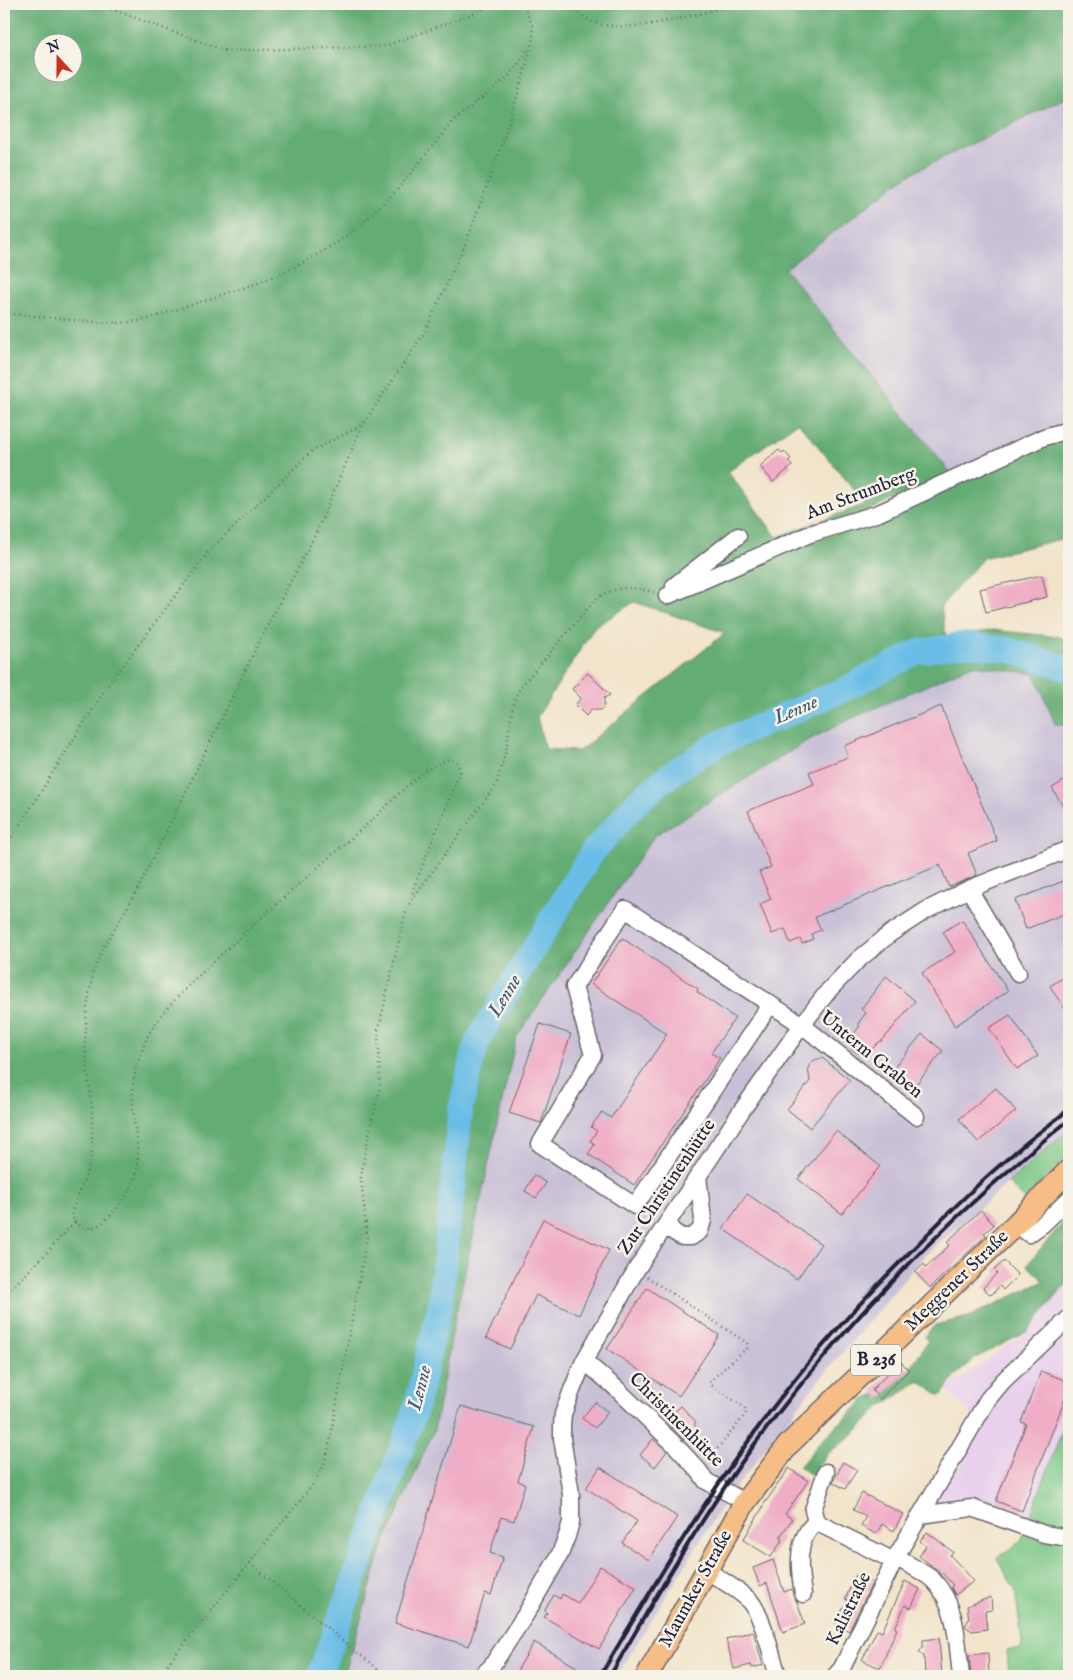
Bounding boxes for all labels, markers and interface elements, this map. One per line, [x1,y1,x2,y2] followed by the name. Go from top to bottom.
[32,32,82,82] north arrow
[44,36,63,58] text: N
[802,462,920,526] street label: Am Strumberg
[769,690,822,731] water label: Lenne
[482,970,528,1023] water label: Lenne
[814,1006,928,1104] street label: Unterm Graben
[613,1114,722,1260] street label: Zur Christinenhütte
[900,1225,1014,1337] street label: Meggener Straße
[851,1344,901,1376] road number: B 236
[402,1363,438,1414] water label: Lenne
[623,1367,729,1473] street label: Christinenhütte
[654,1526,738,1652] street label: Maumker Straße
[821,1568,877,1650] street label: Kalistraße

